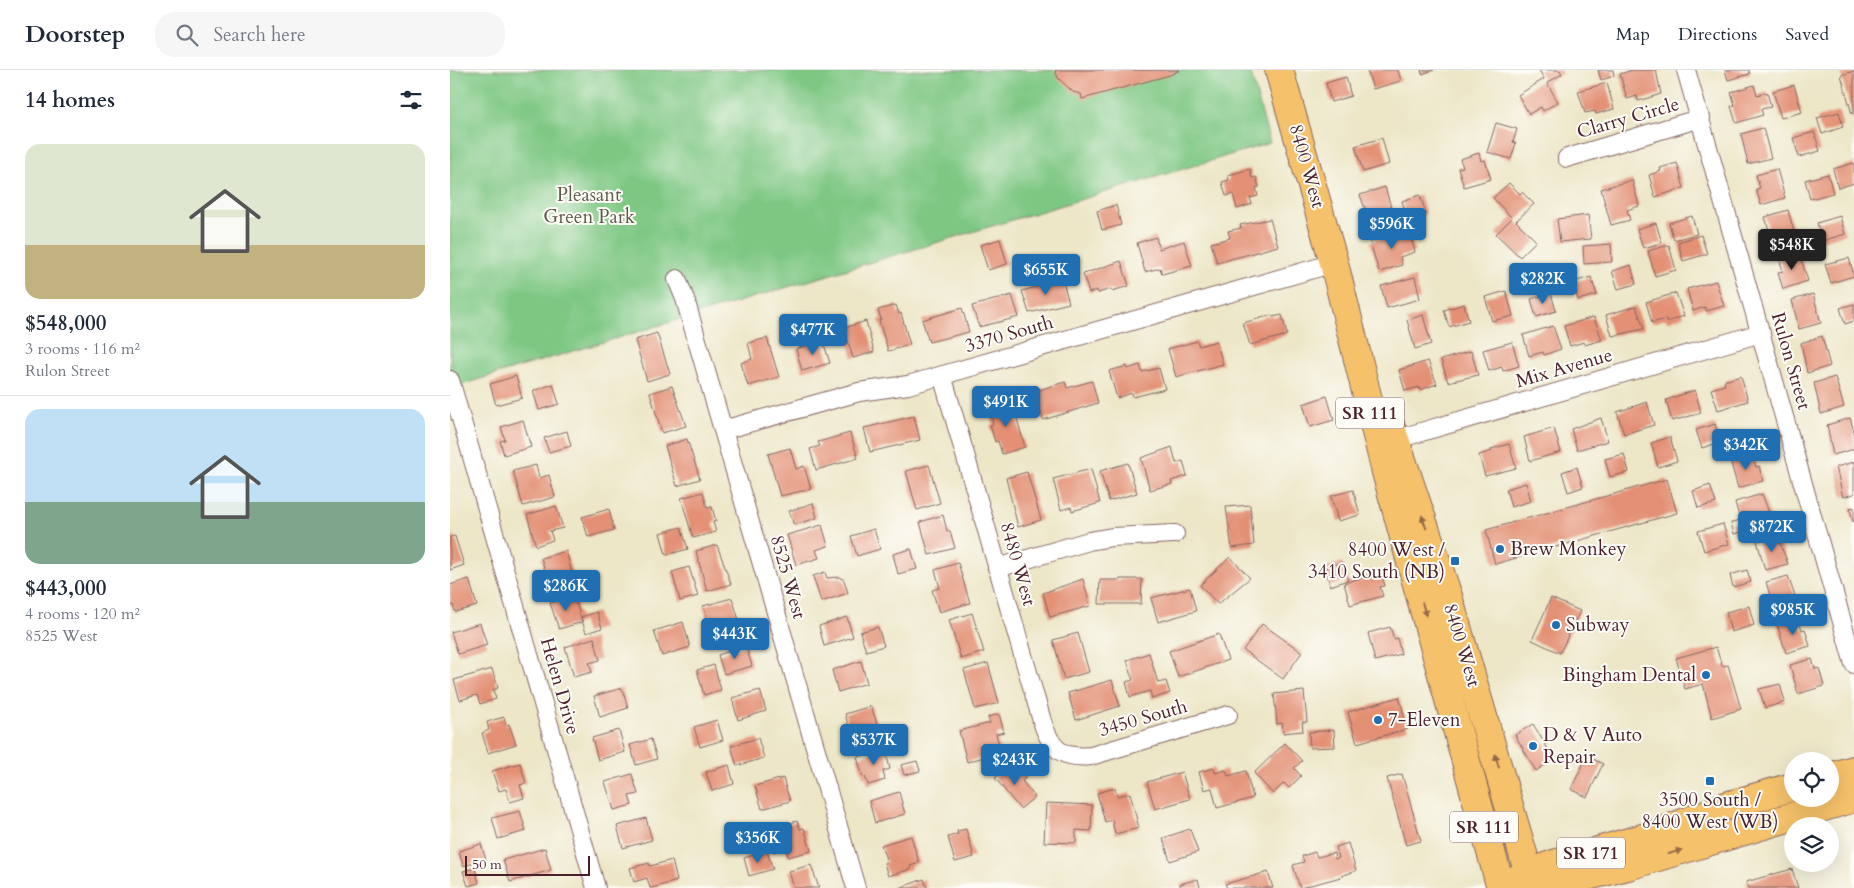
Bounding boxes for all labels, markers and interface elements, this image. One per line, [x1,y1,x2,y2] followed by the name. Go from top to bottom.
[155,12,505,57] search box
[25,18,125,51] text: Doorstep
[173,21,201,49] icon: search
[213,22,306,48] text: Search here
[1616,22,1650,47] text: Map
[1678,22,1757,47] text: Directions
[1785,22,1829,47] text: Saved
[25,86,115,115] text: 14 homes
[397,86,425,114] icon: filters
[1574,91,1682,145] street label: Clarry Circle
[1283,121,1331,211] street label: 8400 West
[180,176,270,266] icon: home
[543,182,636,230] park label: Pleasant Green Park
[1357,208,1427,250] pin: $596K
[1369,213,1415,235] text: $596K
[1757,228,1827,271] pin: $548K
[1769,234,1815,256] text: $548K
[1011,254,1081,296] pin: $655K
[1023,259,1069,281] text: $655K
[1508,262,1578,305] pin: $282K
[1520,268,1566,290] text: $282K
[25,309,106,338] text: $548,000
[962,309,1057,359] street label: 3370 South
[1765,309,1817,413] street label: Rulon Street
[778,314,848,356] pin: $477K
[790,319,836,341] text: $477K
[25,338,140,360] text: 3 rooms · 116 m²
[1513,342,1615,394] street label: Mix Avenue
[25,360,109,382] text: Rulon Street
[971,386,1041,428] pin: $491K
[983,391,1029,413] text: $491K
[1336,398,1404,428] road number: SR 111
[1711,428,1781,471] pin: $342K
[1723,434,1769,456] text: $342K
[180,442,270,532] icon: home
[1737,510,1807,553] pin: $872K
[1420,515,1427,530] one-way arrow
[1749,516,1795,538] text: $872K
[994,519,1042,609] street label: 8480 West
[764,532,812,622] street label: 8525 West
[1510,536,1627,562] place label: Brew Monkey
[1308,537,1446,585] place label: 8400 West / 3410 South (NB)
[1494,543,1506,555] marker: Brew Monkey
[1449,555,1461,567] marker: 8400 West / 3410 South (NB)
[531,570,601,612] pin: $286K
[25,574,106,603] text: $443,000
[543,575,589,597] text: $286K
[1758,594,1828,636] pin: $985K
[1770,599,1816,621] text: $985K
[1437,600,1487,690] street label: 8400 West
[1420,601,1428,616] one-way arrow
[25,603,140,625] text: 4 rooms · 120 m²
[1566,612,1630,638] place label: Subway
[700,618,770,660] pin: $443K
[1550,619,1562,631] marker: Subway
[712,623,758,645] text: $443K
[25,625,97,647] text: 8525 West
[534,634,586,738] street label: Helen Drive
[1563,662,1696,688] place label: Bingham Dental
[1700,669,1712,681] marker: Bingham Dental
[1096,693,1191,743] street label: 3450 South
[1388,707,1461,733] place label: 7-Eleven
[1372,714,1384,726] marker: 7-Eleven
[1543,722,1642,770] place label: D & V Auto Repair
[839,724,909,766] pin: $537K
[851,729,897,751] text: $537K
[1527,740,1539,752] marker: D & V Auto Repair
[980,744,1050,786] pin: $243K
[992,749,1038,771] text: $243K
[1784,752,1839,872] map controls
[1784,752,1839,807] button: locate
[1492,754,1500,769] one-way arrow
[1704,775,1716,787] marker: 3500 South / 8400 West (WB)
[1641,787,1779,835] place label: 3500 South / 8400 West (WB)
[1450,812,1518,842] road number: SR 111
[1784,817,1839,872] button: layers
[723,822,793,864] pin: $356K
[735,827,781,849] text: $356K
[1557,838,1625,868] road number: SR 171
[1668,847,1683,855] one-way arrow
[465,853,590,876] scale bar
[472,855,502,874] text: 50 m

